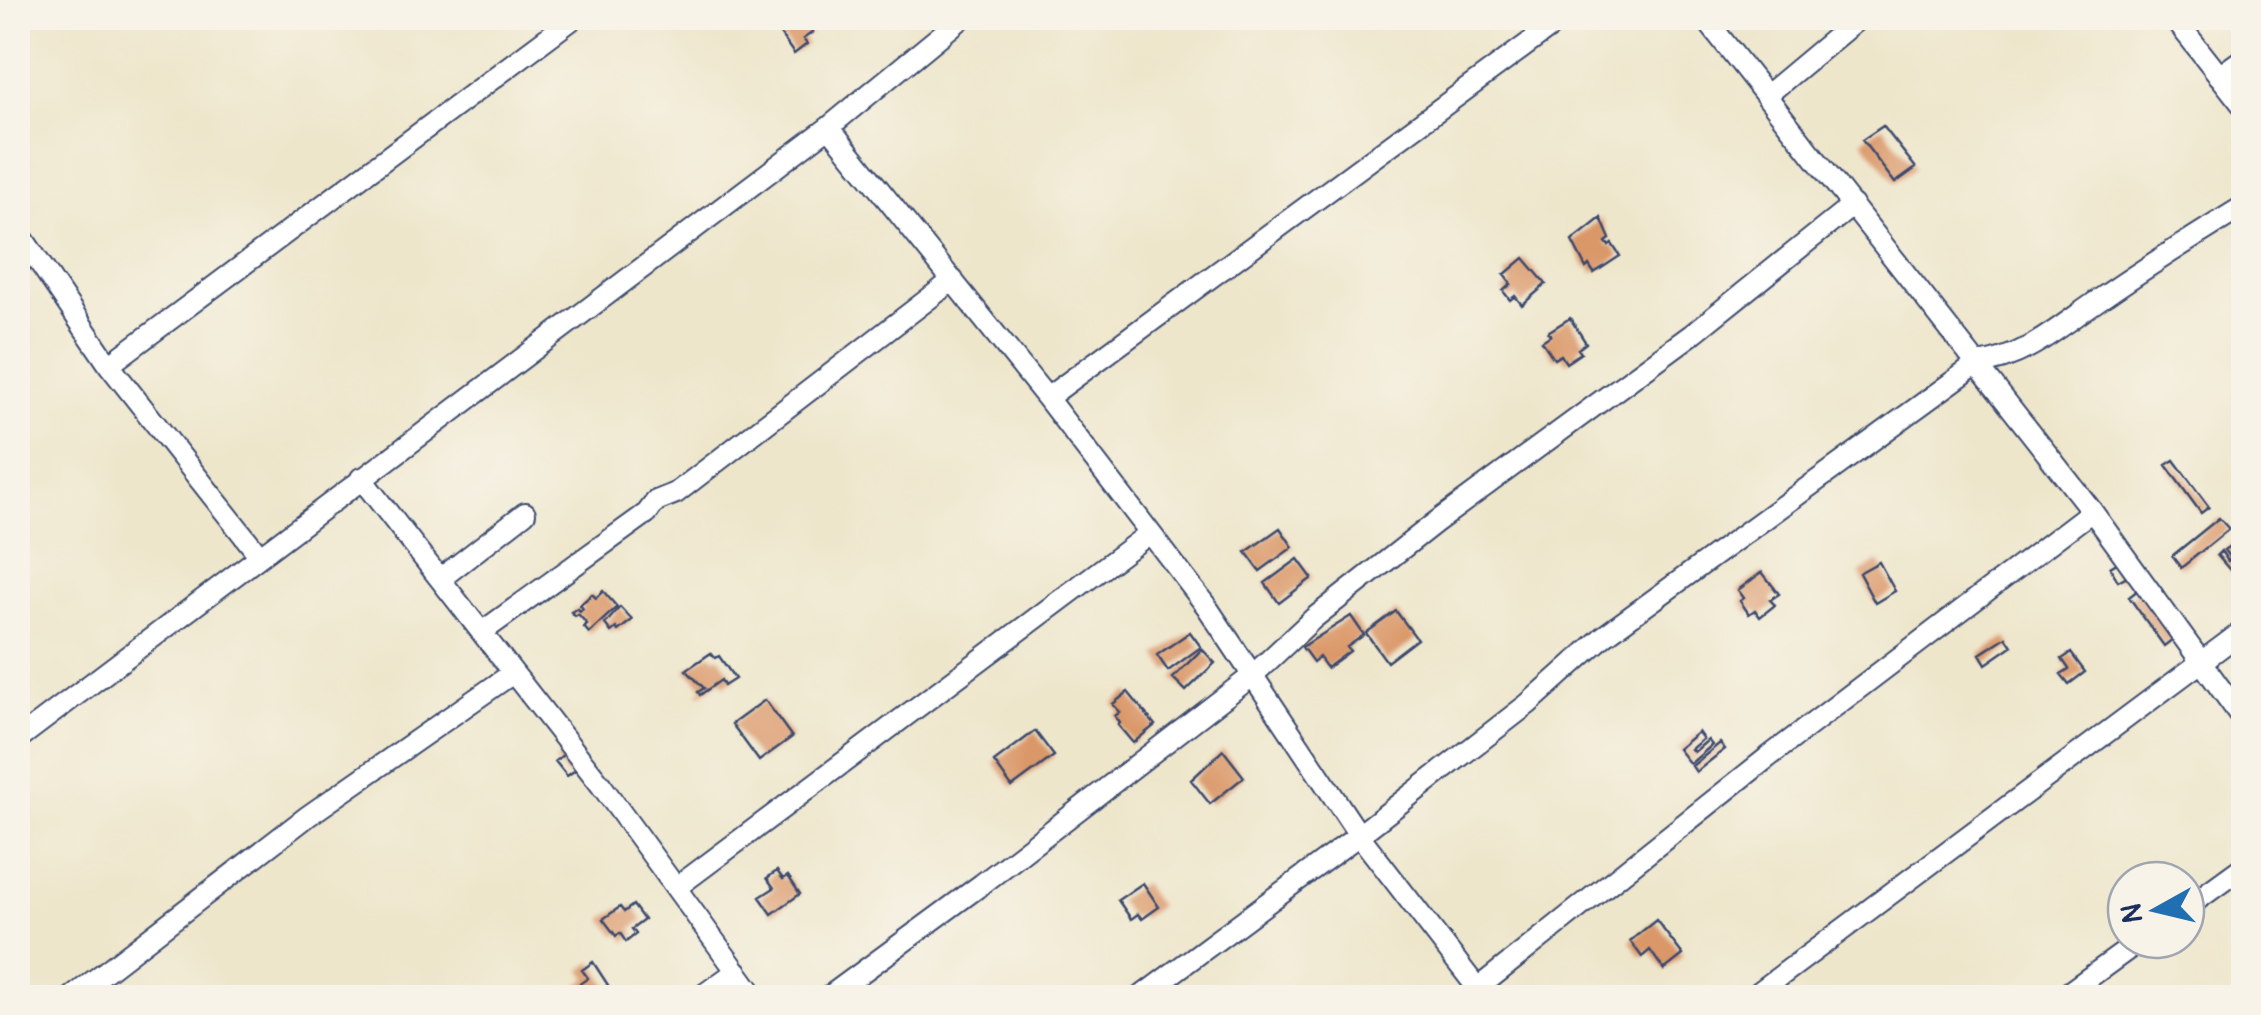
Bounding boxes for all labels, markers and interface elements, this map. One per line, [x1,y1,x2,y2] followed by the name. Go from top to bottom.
[2106,860,2206,960] north arrow
[2114,901,2151,925] text: N

